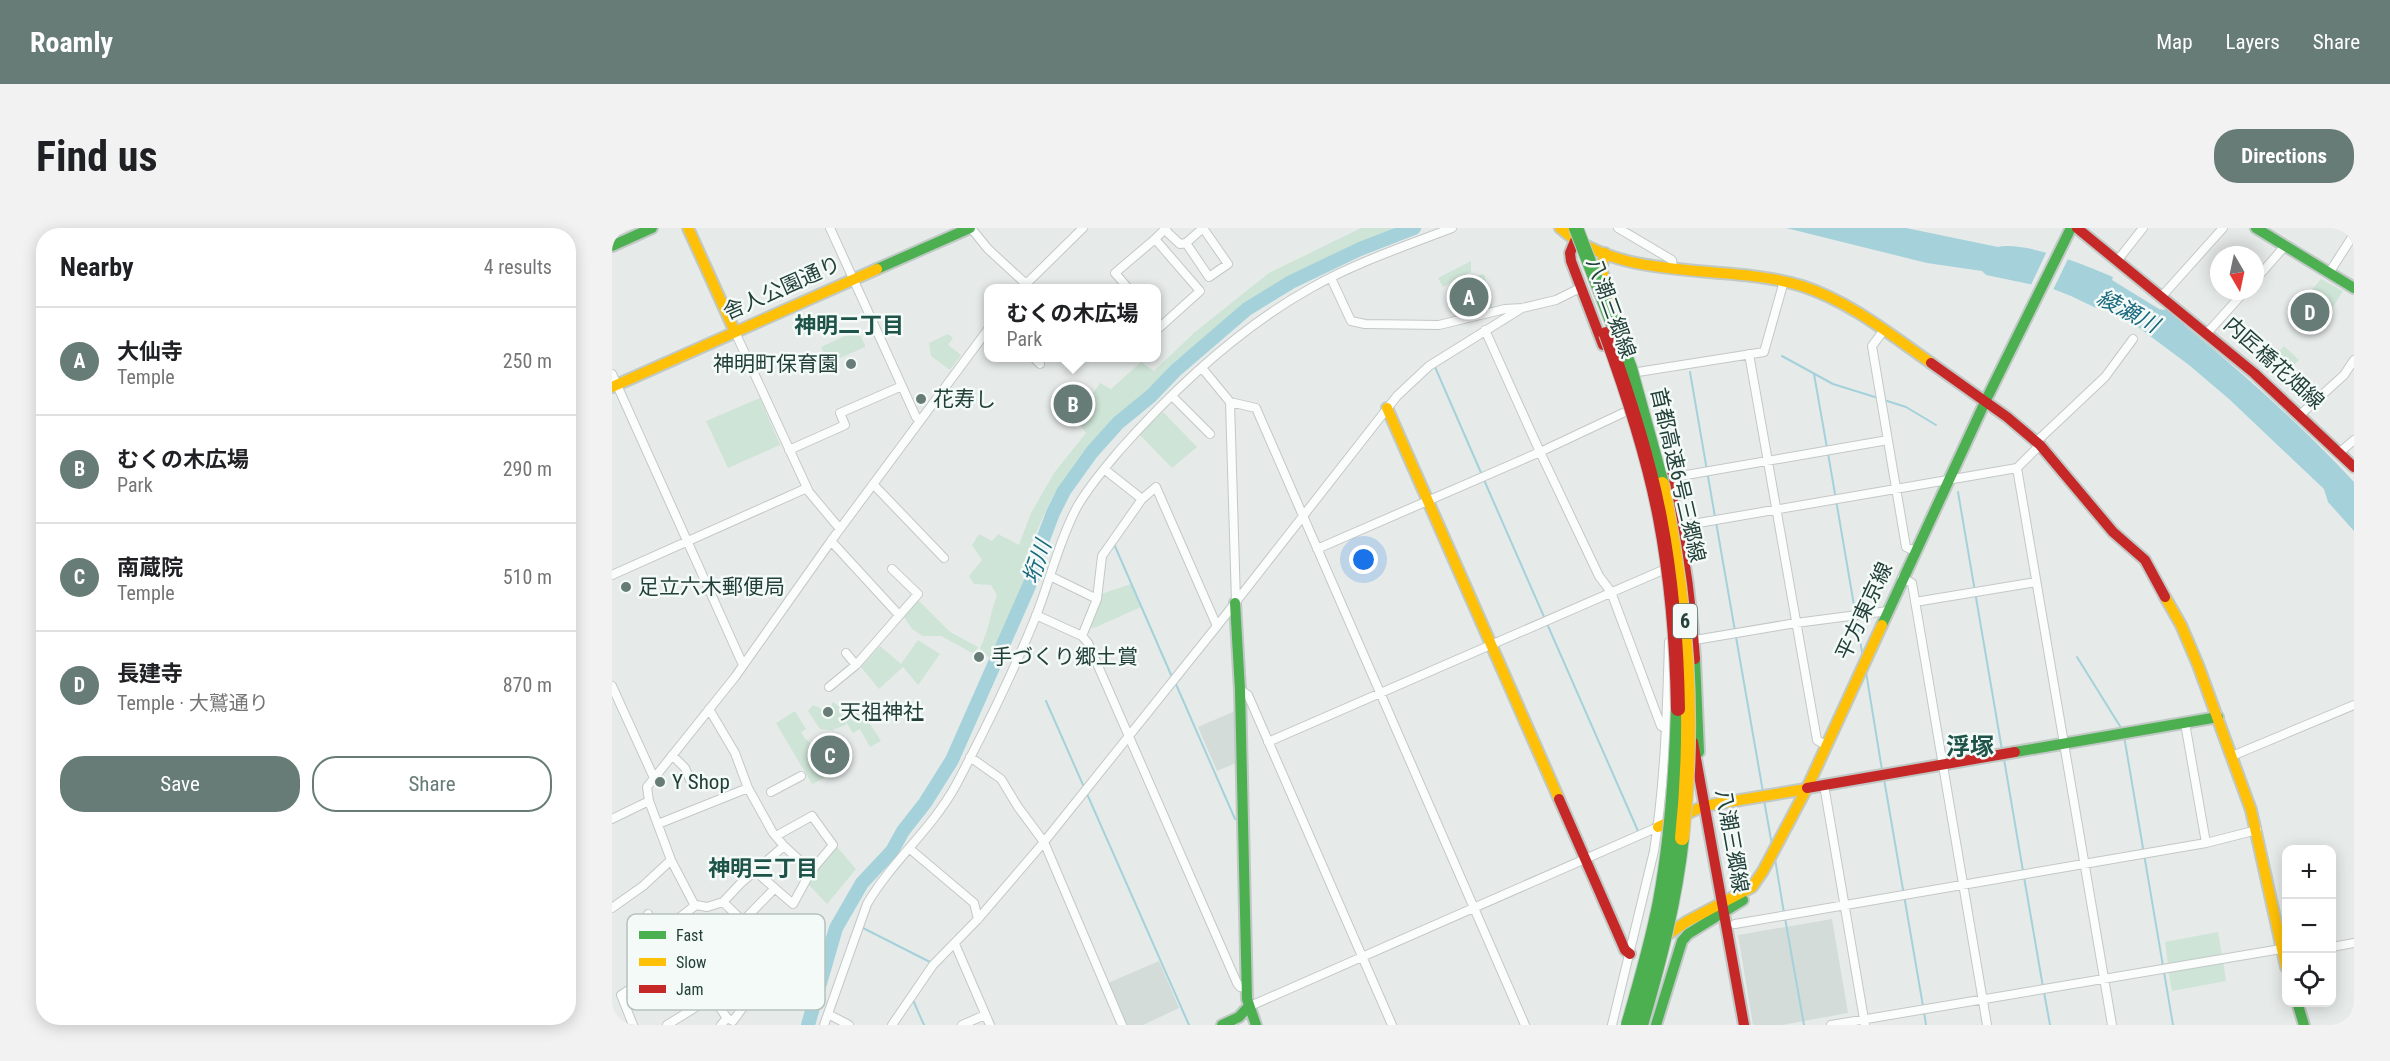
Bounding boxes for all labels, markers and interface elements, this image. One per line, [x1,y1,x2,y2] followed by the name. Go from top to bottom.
[30,26,113,59] text: Roamly
[2156,30,2193,54] text: Map
[2226,30,2280,54] text: Layers
[2313,30,2360,54] text: Share
[2214,129,2354,183] button: Directions
[36,132,157,181] text: Find us
[2210,246,2264,300] north arrow
[720,251,844,325] street label: 舎人公園通り
[60,252,134,282] text: Nearby
[484,255,552,279] text: 4 results
[1582,255,1640,361] street label: 八潮三郷線
[1450,274,1488,320] pin: A
[984,284,1161,362] popup
[2093,284,2165,338] water label: 綾瀬川
[2290,290,2330,334] pin: D
[1006,301,1139,326] text: むくの木広場
[2219,312,2329,414] street label: 内匠橋花畑線
[794,313,904,338] district label: 神明二丁目
[1006,327,1042,351] text: Park
[117,339,183,364] text: 大仙寺
[74,349,85,373] text: A
[503,349,552,373] text: 250 m
[713,352,839,376] place label: 神明町保育園
[844,357,858,371] marker: 神明町保育園
[117,365,175,389] text: Temple
[1054,382,1092,426] pin: B
[1646,385,1710,565] street label: 首都高速6号三郷線
[933,387,996,411] place label: 花寿し
[914,392,928,406] marker: 花寿し
[117,447,249,472] text: むくの木広場
[74,457,85,481] text: B
[503,457,552,481] text: 290 m
[117,473,153,497] text: Park
[1018,535,1057,587] water label: 垳川
[1349,545,1378,574] your location
[117,555,183,580] text: 南蔵院
[1831,558,1897,664] street label: 平方東京線
[74,565,85,589] text: C
[503,565,552,589] text: 510 m
[638,575,785,599] place label: 足立六木郵便局
[619,580,633,594] marker: 足立六木郵便局
[117,581,175,605] text: Temple
[1673,604,1697,638] road number: 6
[991,645,1138,669] place label: 手づくり郷土賞
[972,650,986,664] marker: 手づくり郷土賞
[117,661,183,686] text: 長建寺
[74,673,85,697] text: D
[503,673,552,697] text: 870 m
[117,691,269,715] text: Temple · 大鷲通り
[840,700,924,724] place label: 天祖神社
[821,705,835,719] marker: 天祖神社
[810,732,850,778] pin: C
[1946,733,1994,761] district label: 浮塚
[60,756,300,812] button: Save
[312,756,552,812] button: Share
[672,770,730,794] place label: Y Shop
[653,775,667,789] marker: Y Shop
[1711,787,1753,895] street label: 八潮三郷線
[2282,845,2336,1007] map controls
[2282,845,2336,899] button: +
[708,856,818,881] district label: 神明三丁目
[2282,899,2336,953] button: −
[627,914,825,1010] legend
[676,926,703,945] text: Fast
[676,953,706,972] text: Slow
[2282,953,2336,1007] button: locate
[676,980,703,999] text: Jam

